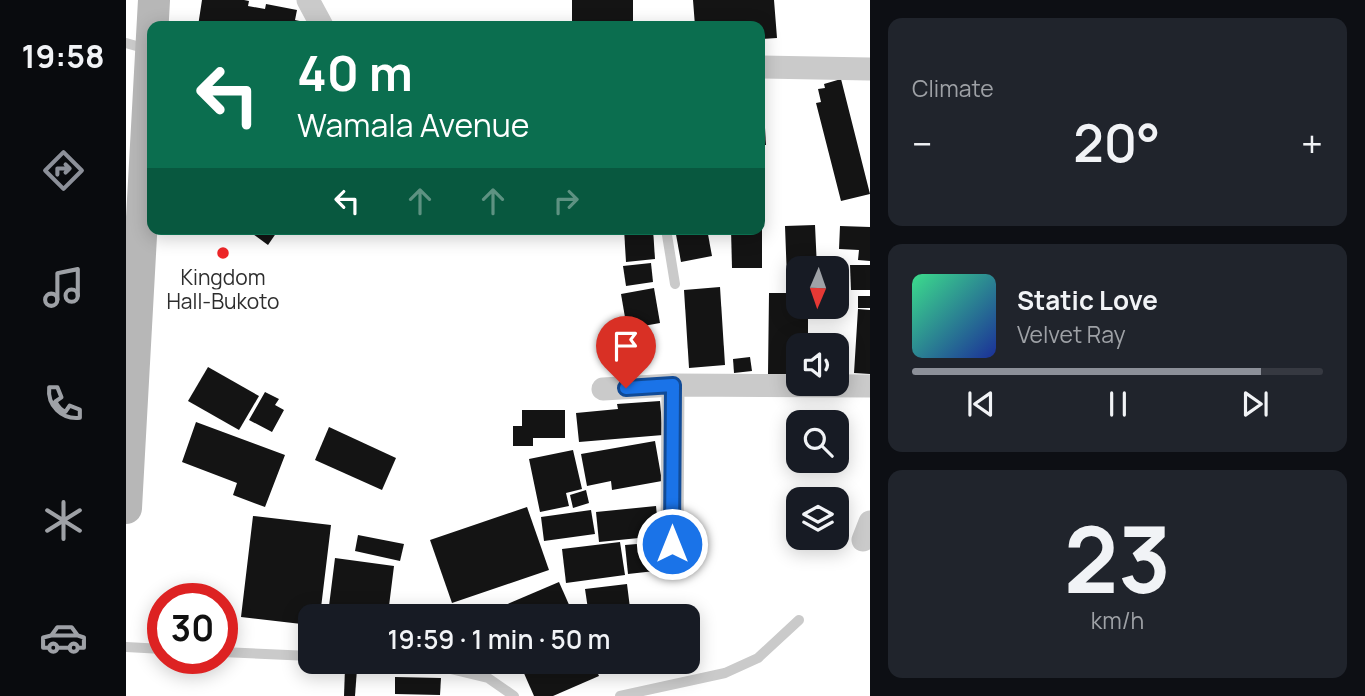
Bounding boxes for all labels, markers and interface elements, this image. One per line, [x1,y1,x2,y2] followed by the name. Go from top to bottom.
[21,34,105,78] text: 19:58
[297,39,413,106] text: 40 m
[182,49,273,140] icon: left
[912,72,994,104] text: Climate
[297,103,529,147] text: Wamala Avenue
[1073,107,1160,178] text: 20°
[912,117,933,169] text: −
[1301,117,1323,169] text: +
[39,146,88,195] icon: directions
[328,182,366,220] icon: left
[401,182,439,220] icon: ahead
[474,182,512,220] icon: ahead
[547,182,585,220] icon: right
[215,245,231,261] marker: Kingdom Hall-Bukoto
[786,256,849,318] north arrow
[786,256,849,550] map controls
[39,263,88,312] icon: music
[166,263,280,315] place label: Kingdom Hall-Bukoto
[1017,282,1158,318] text: Static Love
[596,316,656,388] pin
[1017,318,1126,350] text: Velvet Ray
[607,327,645,365] icon: arrive
[786,333,849,396] button: sound
[39,379,88,428] icon: phone
[962,385,1000,423] icon: previous
[1099,385,1137,423] icon: pause
[1236,385,1274,423] icon: next
[786,410,849,473] button: search
[786,487,849,550] button: layers
[39,496,88,545] icon: climate
[1064,496,1171,620] text: 23
[635,507,709,581] position arrow
[147,583,238,674] speed limit sign: 30
[1091,604,1144,636] text: km/h
[39,613,88,662] icon: car
[388,621,610,657] text: 19:59 · 1 min · 50 m

